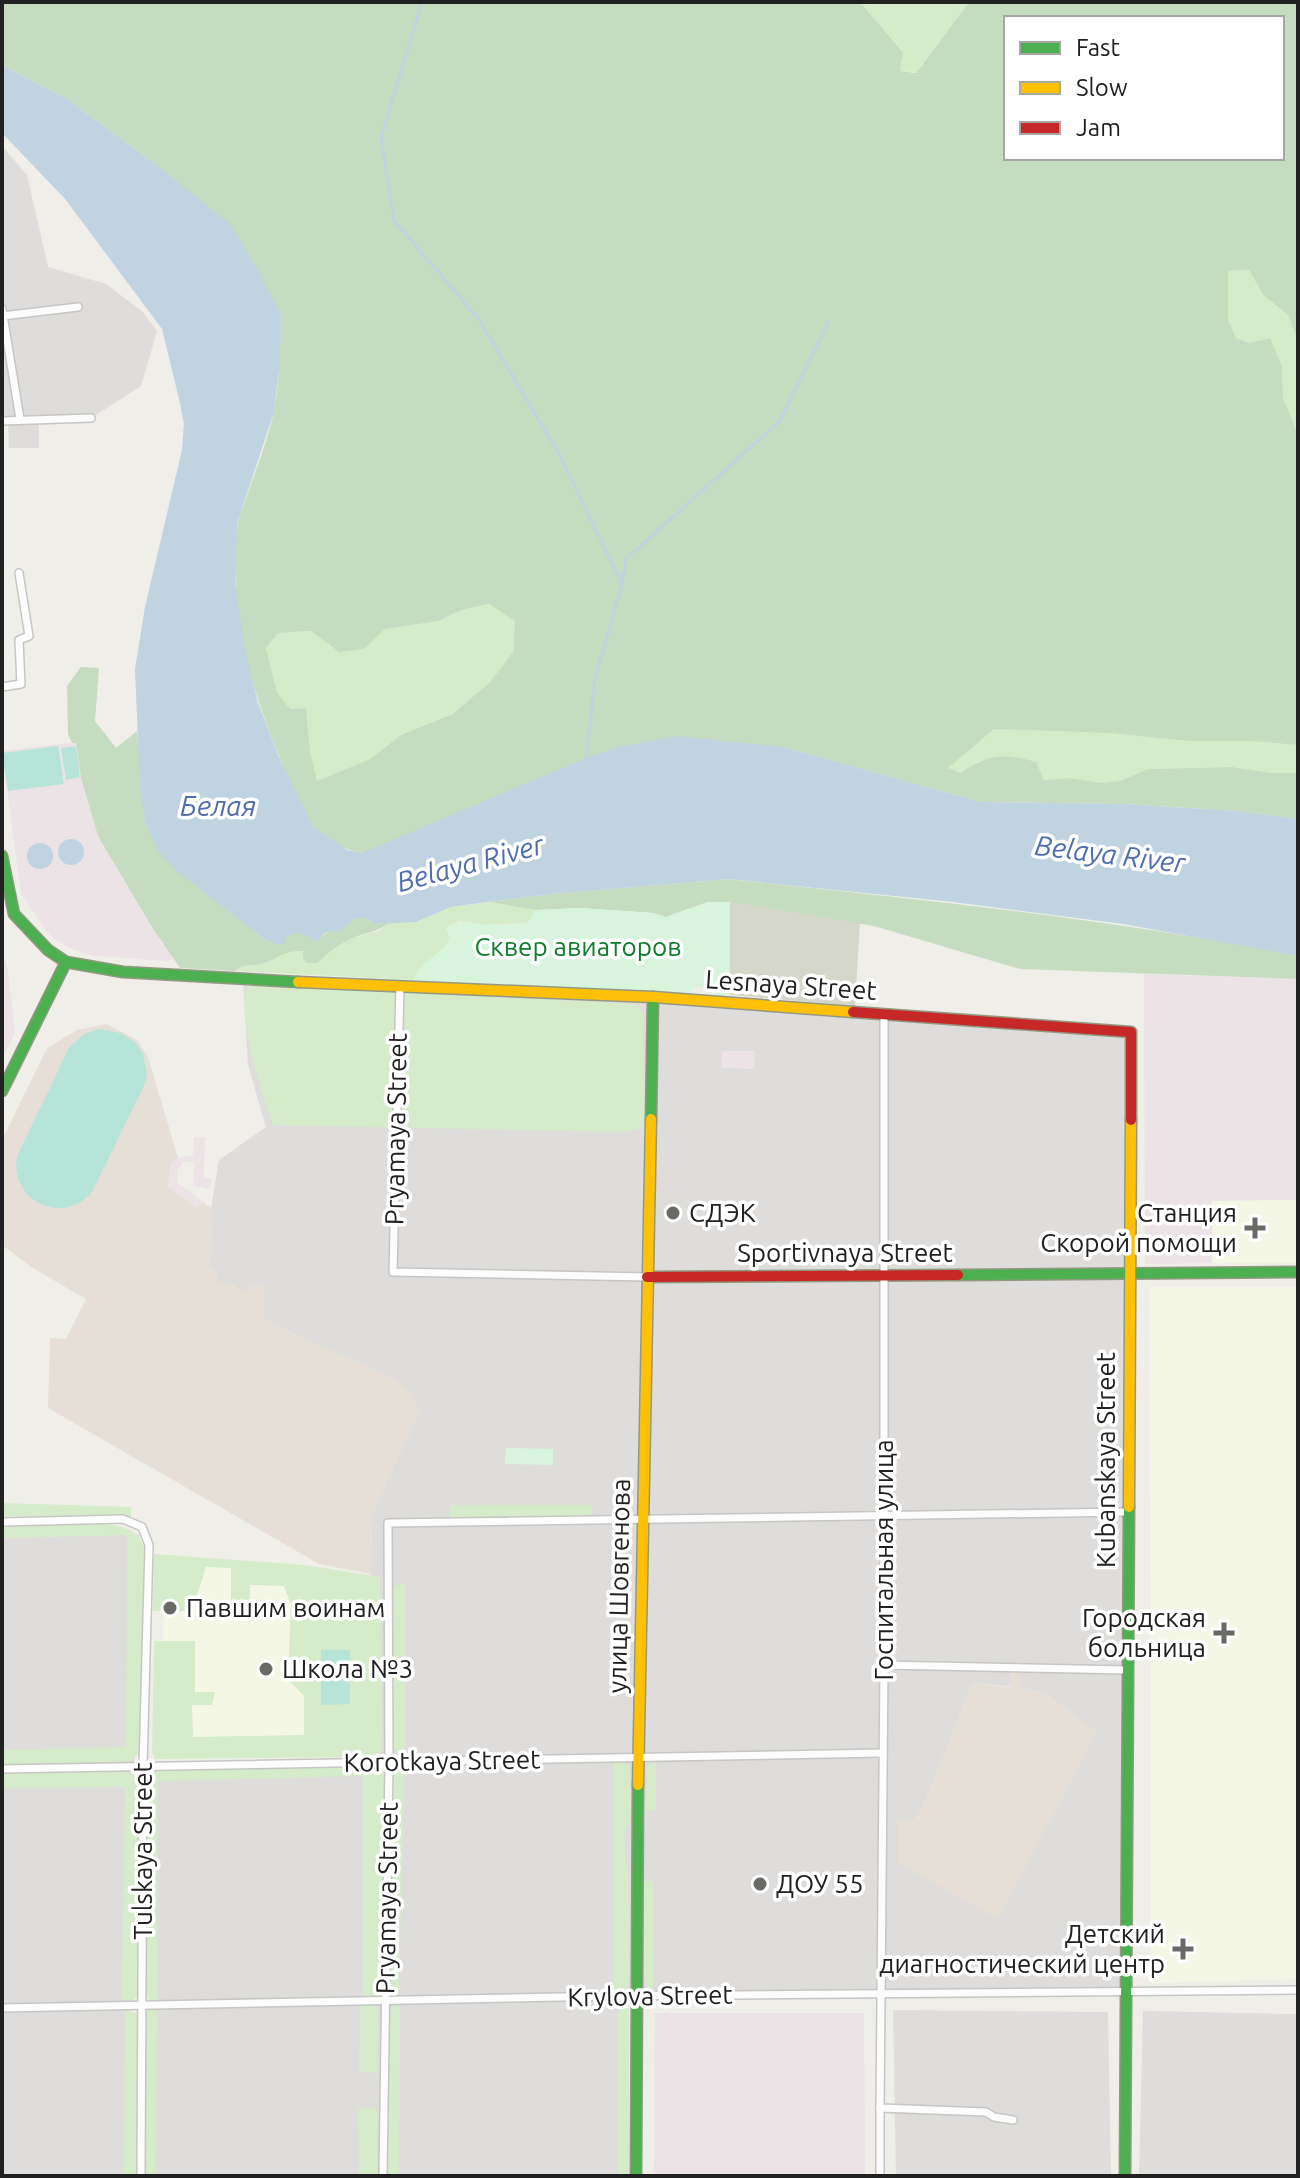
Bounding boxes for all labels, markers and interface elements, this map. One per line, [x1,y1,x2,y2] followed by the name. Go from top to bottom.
[1004,16,1284,160] legend
[1076,34,1120,61] text: Fast
[1076,74,1128,101] text: Slow
[1076,114,1121,141] text: Jam
[180,790,256,821] water label: Белая
[393,828,548,897] water label: Belaya River
[1033,829,1188,878] water label: Belaya River
[474,932,682,961] park label: Сквер авиаторов
[704,964,878,1005] street label: Lesnaya Street
[379,1033,412,1225] street label: Pryamaya Street
[689,1198,756,1227] place label: СДЭК
[1040,1198,1237,1257] place label: Станция Скорой помощи
[664,1204,682,1222] marker: СДЭК
[1244,1217,1266,1239] marker: Станция Скорой помощи
[737,1238,953,1267] street label: Sportivnaya Street
[1091,1352,1120,1568] street label: Kubanskaya Street
[869,1439,898,1681] street label: Госпитальная улица
[602,1478,635,1694] street label: улица Шовгенова
[186,1593,385,1622] place label: Павшим воинам
[161,1599,179,1617] marker: Павшим воинам
[1082,1603,1206,1662] place label: Городская больница
[1213,1622,1235,1644] marker: Городская больница
[282,1654,413,1683] place label: Школа №3
[257,1660,275,1678] marker: Школа №3
[343,1744,541,1777] street label: Korotkaya Street
[128,1762,157,1940] street label: Tulskaya Street
[370,1802,403,1994] street label: Pryamaya Street
[776,1869,864,1898] place label: ДОУ 55
[751,1875,769,1893] marker: ДОУ 55
[879,1919,1165,1978] place label: Детский диагностический центр
[1172,1938,1194,1960] marker: Детский диагностический центр
[567,1980,733,2011] street label: Krylova Street

